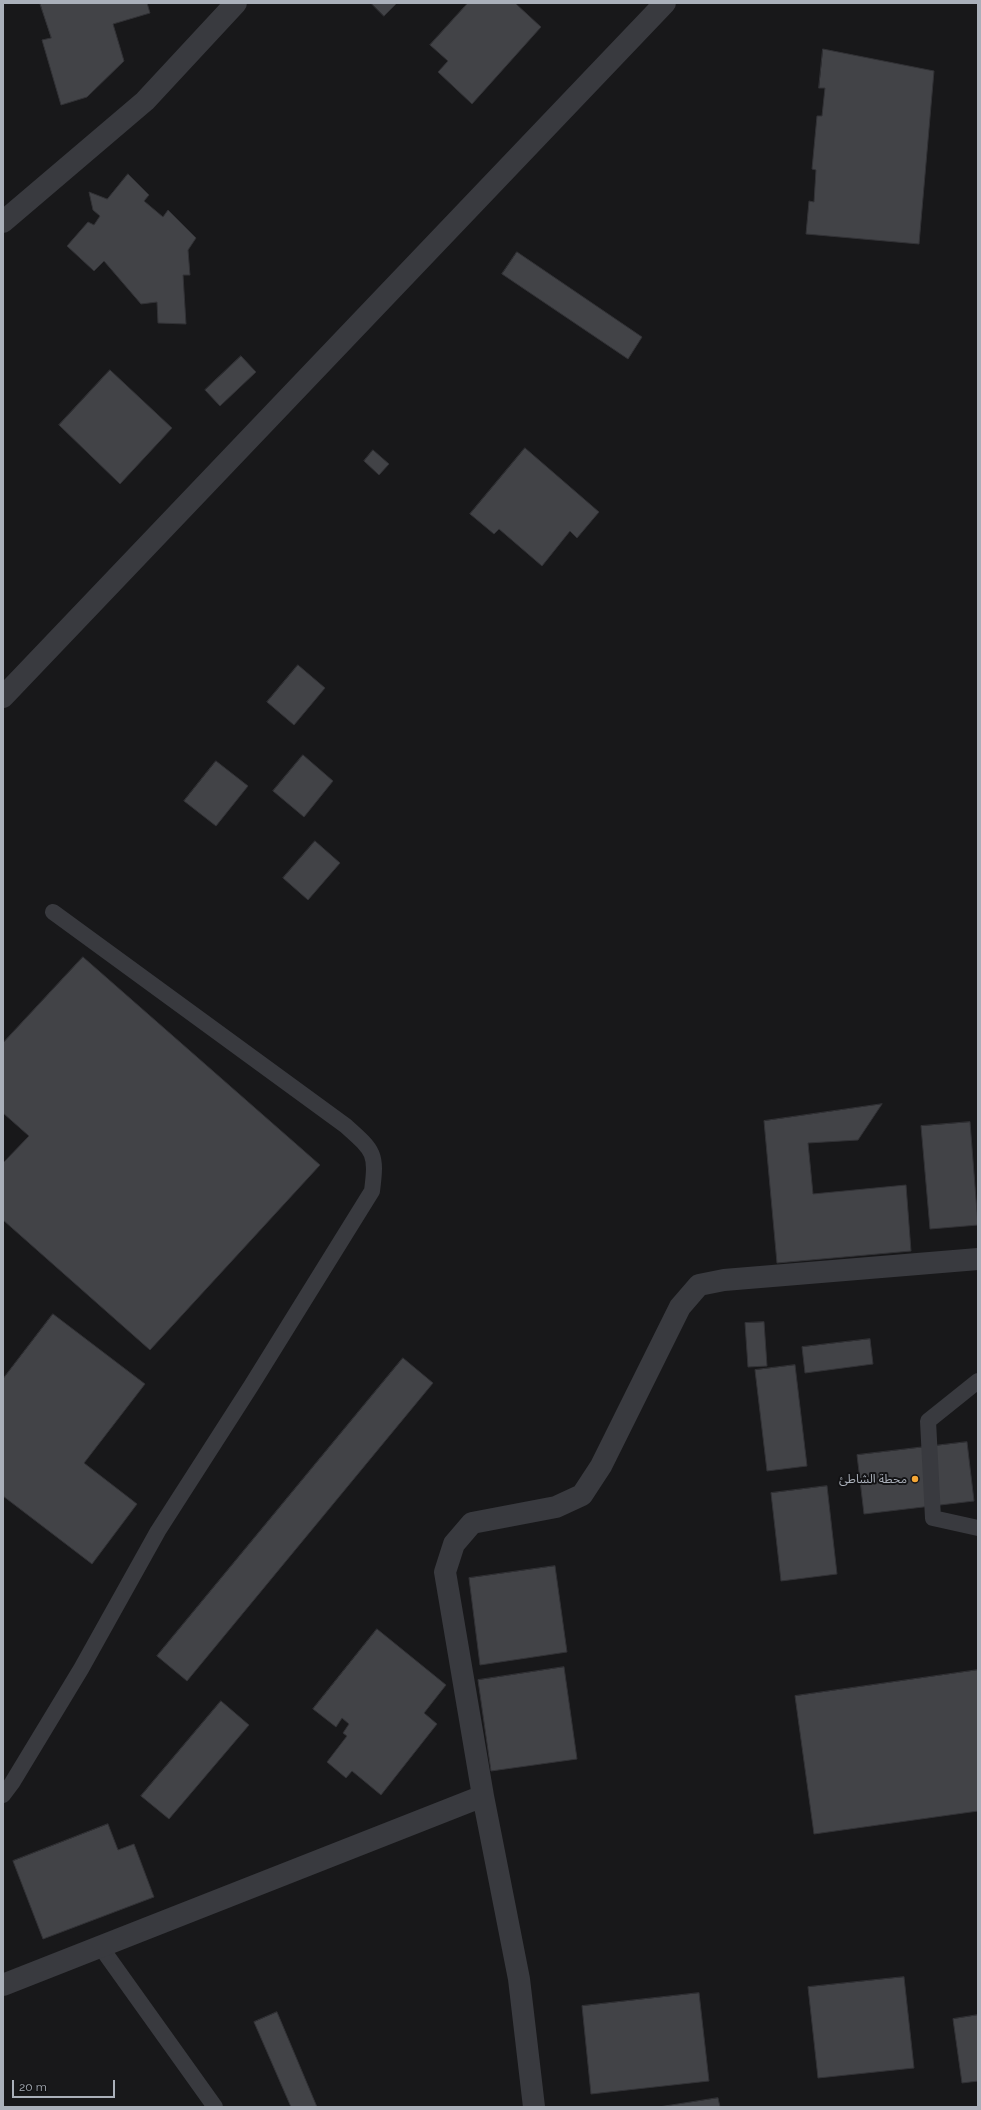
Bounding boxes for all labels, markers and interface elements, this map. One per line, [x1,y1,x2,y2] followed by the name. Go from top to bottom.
[839,1472,907,1486] place label: محطة الشاطئ
[910,1474,920,1484] marker: محطة الشاطئ
[14,2072,117,2098] scale bar
[19,2080,47,2094] text: 20 m

